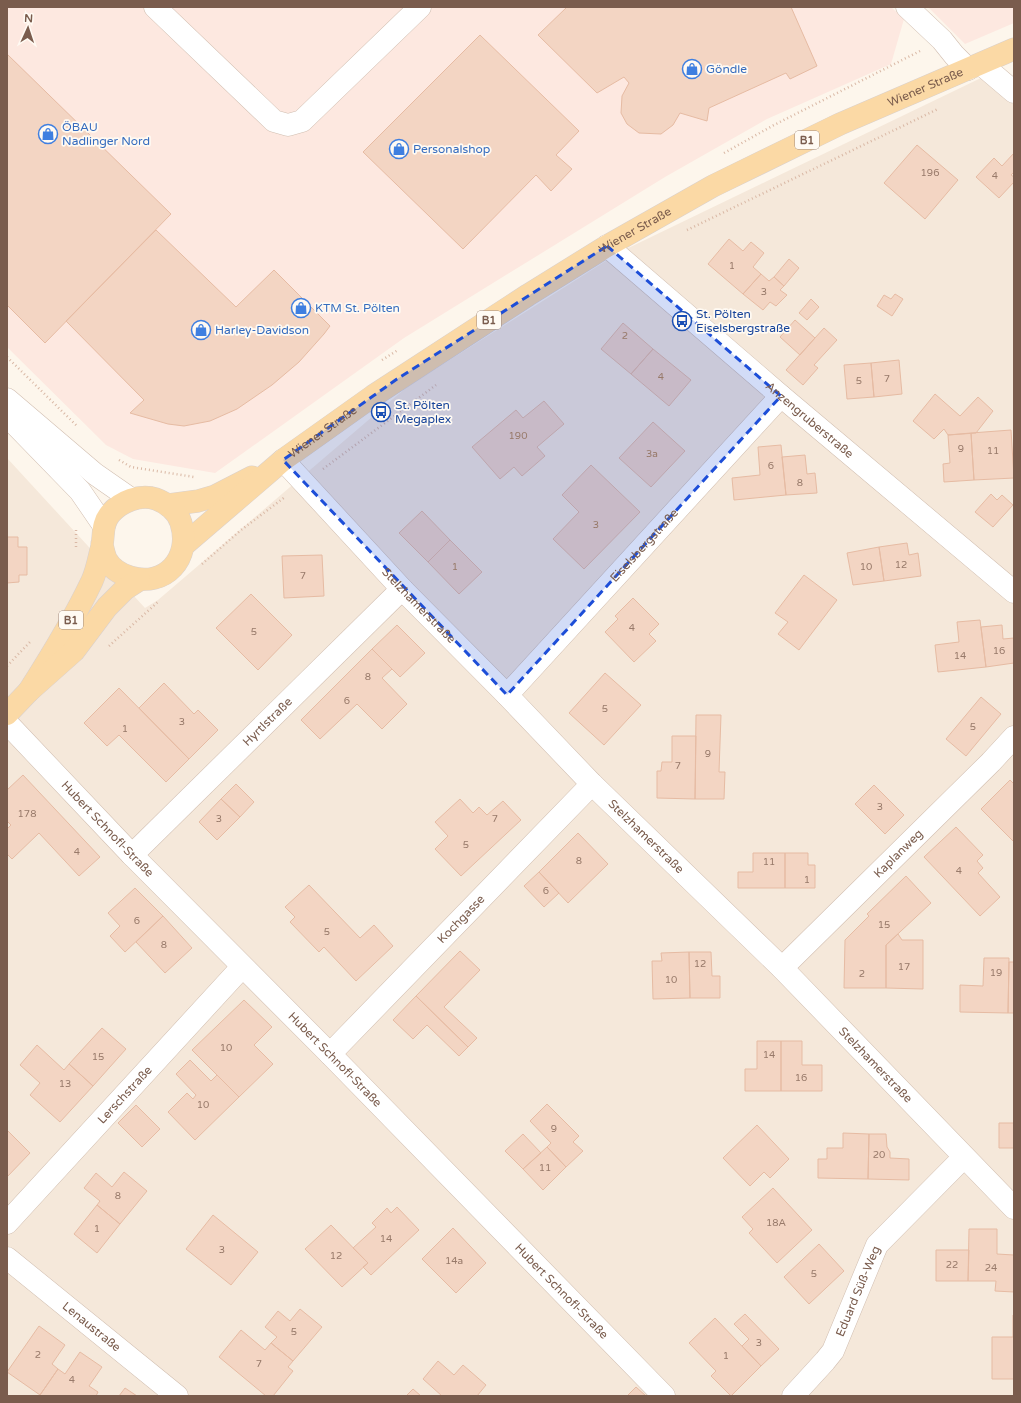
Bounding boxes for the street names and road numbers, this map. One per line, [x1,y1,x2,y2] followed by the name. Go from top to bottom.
[886,65,965,110] street label: Wiener Straße
[795,131,819,149] road number: B1
[596,204,674,256] street label: Wiener Straße
[477,311,501,329] road number: B1
[763,379,856,461] street label: Anzengruberstraße
[286,403,360,461] street label: Wiener Straße
[607,506,681,585] street label: Eiselsbergstraße
[379,565,459,646] street label: Stelzhamerstraße
[59,611,83,629] road number: B1
[240,694,295,749] street label: Hyrtlstraße
[59,778,157,880] street label: Hubert Schnofl-Straße
[605,797,687,876] street label: Stelzhamerstraße
[871,826,925,881] street label: Kaplanweg
[434,892,488,946] street label: Kochgasse
[285,1009,385,1110] street label: Hubert Schnofl-Straße
[836,1024,915,1106] street label: Stelzhamerstraße
[95,1063,155,1127] street label: Lerschstraße
[512,1241,611,1342] street label: Hubert Schnofl-Straße
[833,1244,883,1339] street label: Eduard Süß-Weg
[60,1299,124,1355] street label: Lenaustraße

